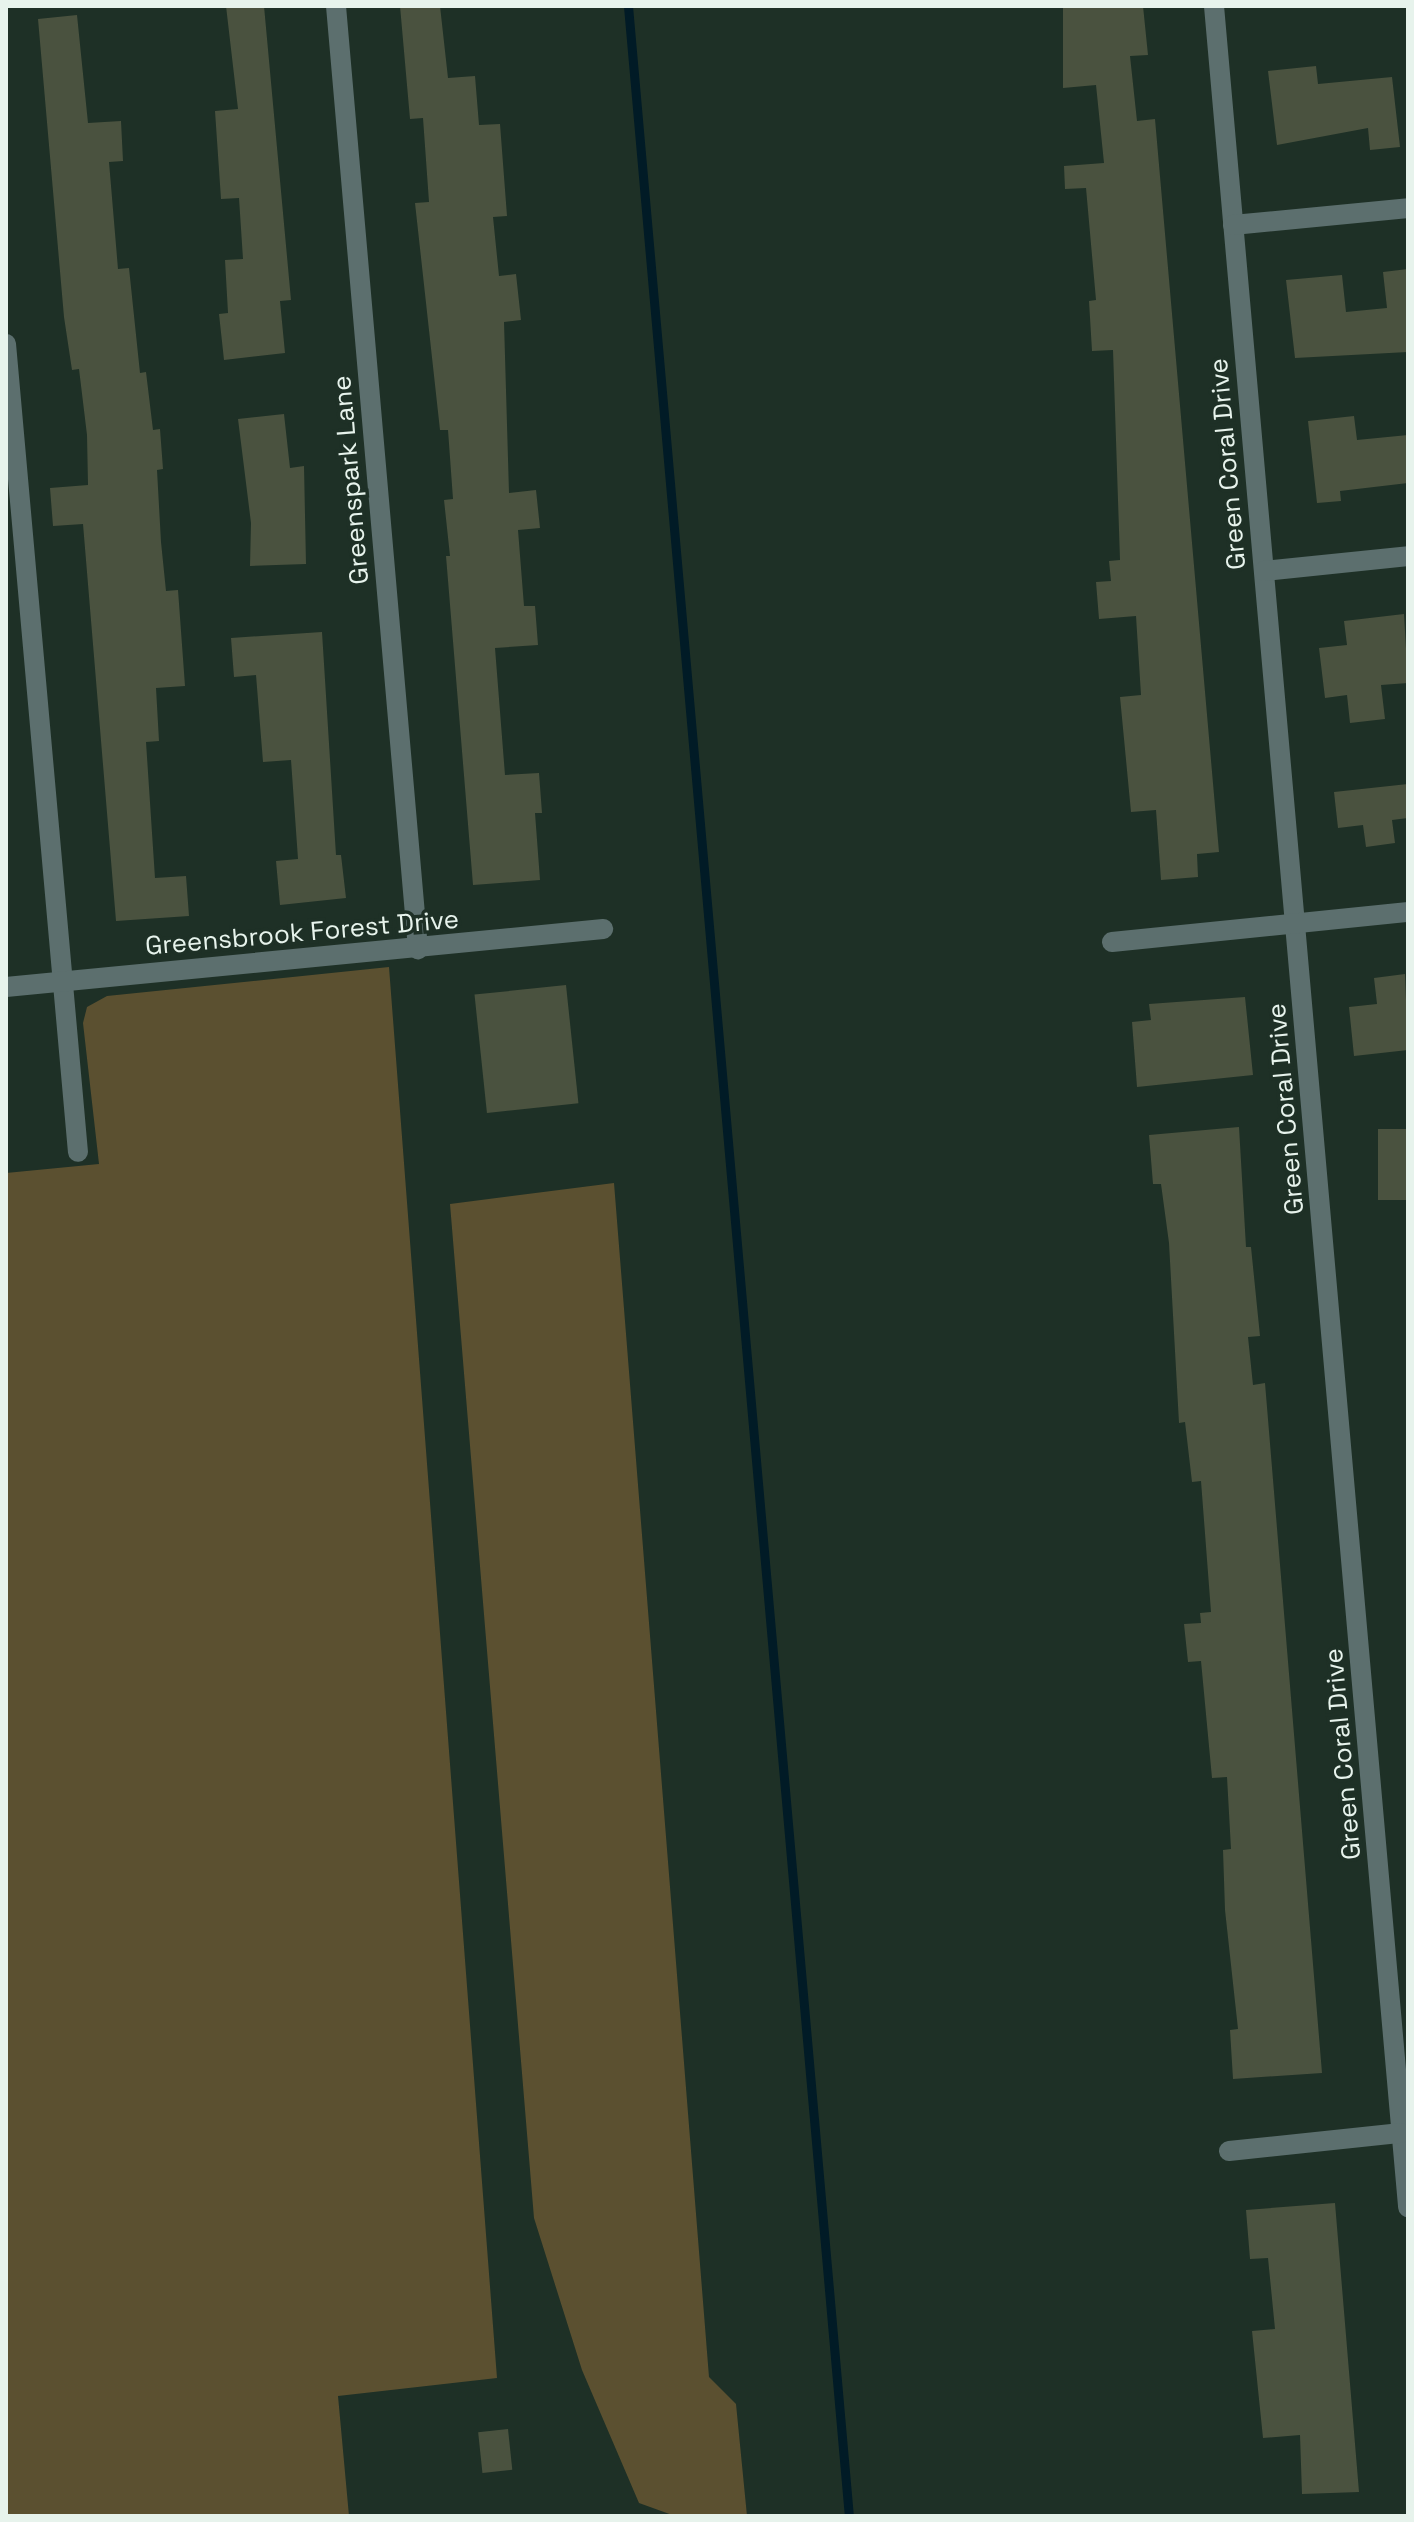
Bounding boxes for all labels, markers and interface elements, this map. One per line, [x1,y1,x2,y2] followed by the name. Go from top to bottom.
[1203,357,1253,571] street label: Green Coral Drive
[326,374,376,586] street label: Greenspark Lane
[144,904,460,962] street label: Greensbrook Forest Drive
[1261,1002,1311,1216] street label: Green Coral Drive
[1318,1647,1368,1861] street label: Green Coral Drive

